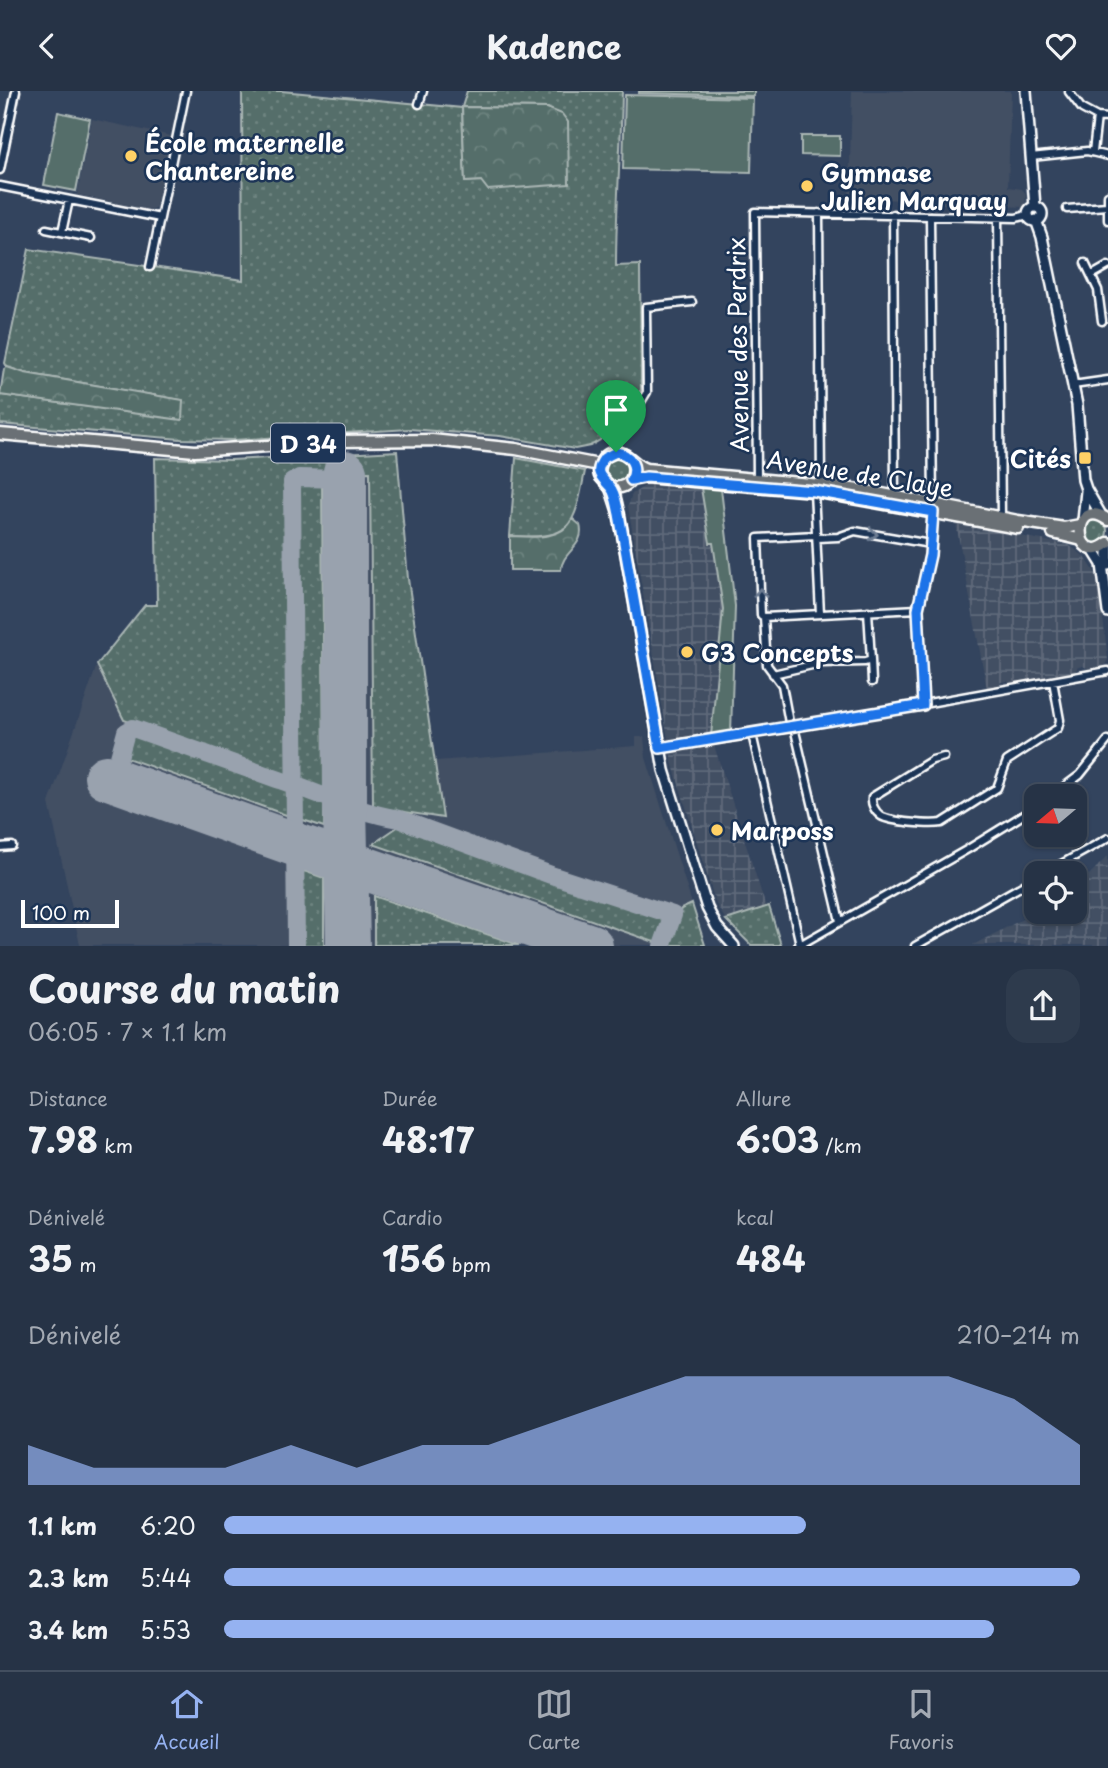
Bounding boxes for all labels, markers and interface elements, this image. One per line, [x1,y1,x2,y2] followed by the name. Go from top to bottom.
[486,22,622,70] text: Kadence
[28,27,66,65] icon: back
[1042,27,1080,65] icon: heart
[145,124,344,188] place label: École maternelle Chantereine
[123,148,139,164] marker: École maternelle Chantereine
[821,154,1007,218] place label: Gymnase Julien Marquay
[799,178,815,194] marker: Gymnase Julien Marquay
[717,237,757,453] street label: Avenue des Perdrix
[586,380,646,452] pin
[597,391,635,429] icon: arrive
[271,423,345,463] road number: D 34
[764,440,956,506] street label: Avenue de Claye
[1010,440,1071,476] place label: Cités
[1077,450,1093,466] marker: Cités
[868,526,879,541] one-way arrow
[752,588,768,598] one-way arrow
[701,634,854,670] place label: G3 Concepts
[679,644,695,660] marker: G3 Concepts
[1024,784,1087,847] north arrow
[1024,784,1087,924] map controls
[731,812,834,848] place label: Marposs
[709,822,725,838] marker: Marposs
[1024,861,1087,924] button: locate
[21,897,119,928] scale bar
[32,898,90,926] text: 100 m
[28,959,340,1016] text: Course du matin
[1006,969,1080,1043] button: share
[28,1014,227,1049] text: 06:05 · 7 × 1.1 km
[28,1084,108,1112] text: Distance
[382,1084,438,1112] text: Durée
[736,1084,791,1112] text: Allure
[28,1112,98,1165] text: 7.98
[382,1112,474,1165] text: 48:17
[736,1112,819,1165] text: 6:03
[98,1131,133,1159] text: km
[819,1131,862,1159] text: /km
[28,1203,105,1231] text: Dénivelé
[382,1203,443,1231] text: Cardio
[736,1203,774,1231] text: kcal
[28,1231,73,1284] text: 35
[382,1231,446,1284] text: 156
[736,1231,806,1284] text: 484
[73,1250,97,1278] text: m
[446,1250,491,1278] text: bpm
[28,1317,121,1352] text: Dénivelé
[957,1317,1080,1352] text: 210–214 m
[28,1508,97,1543] text: 1.1 km
[140,1508,196,1543] text: 6:20
[28,1560,109,1595] text: 2.3 km
[140,1560,192,1595] text: 5:44
[28,1612,108,1647] text: 3.4 km
[140,1612,191,1647] text: 5:53
[154,1685,220,1755] tab: Accueil
[528,1685,580,1755] tab: Carte
[889,1685,954,1755] tab: Favoris

